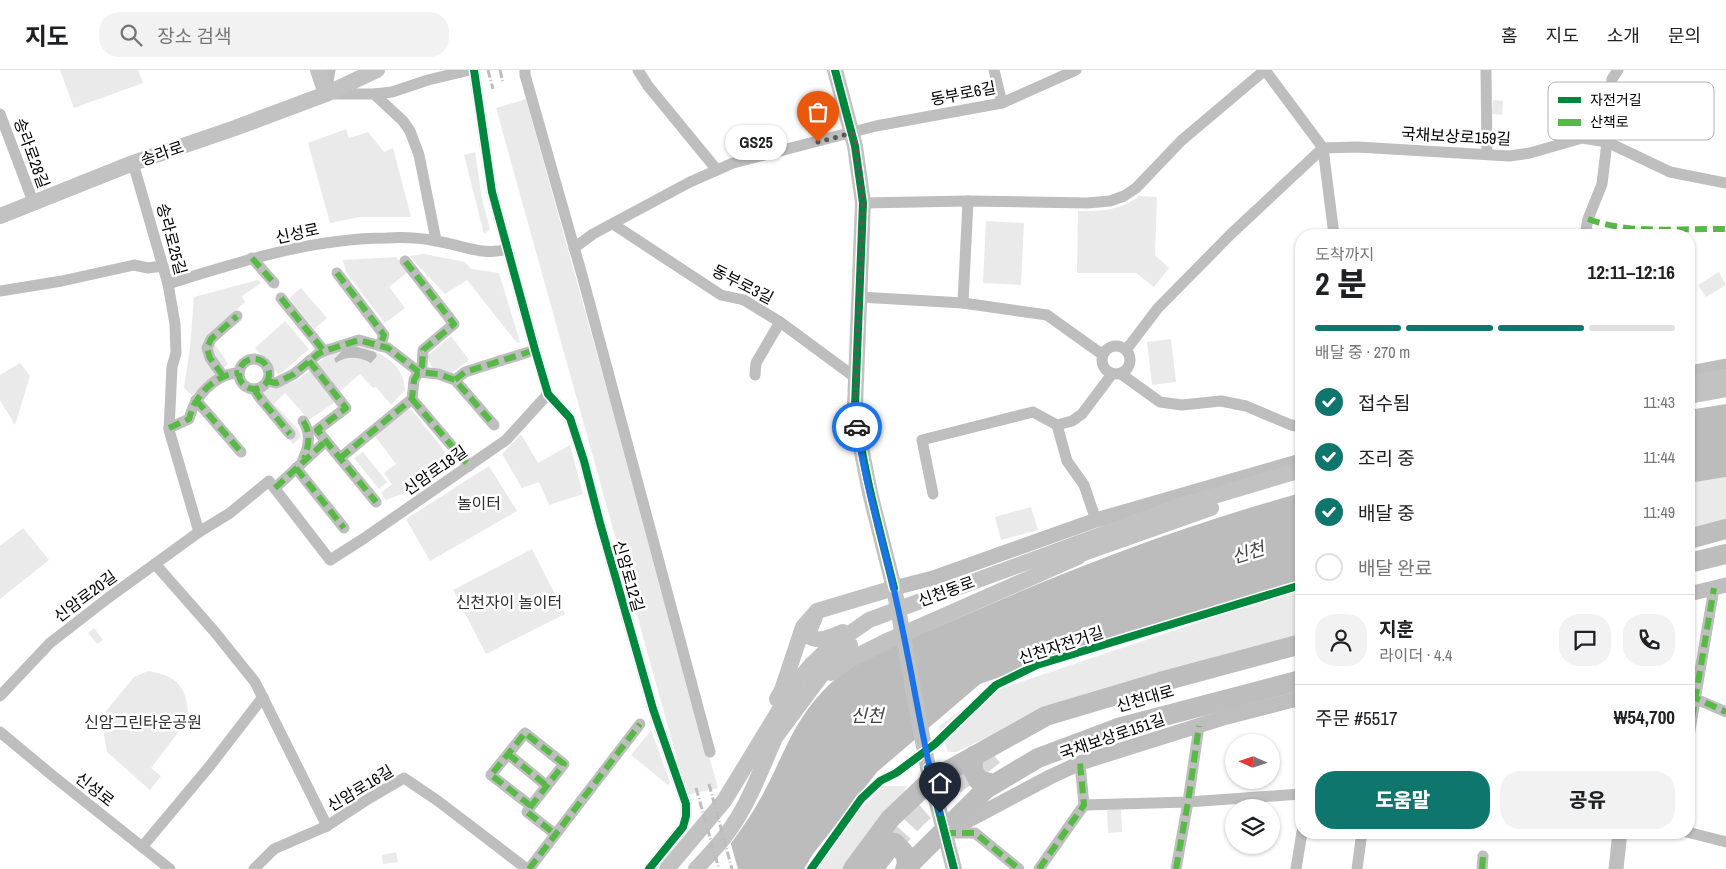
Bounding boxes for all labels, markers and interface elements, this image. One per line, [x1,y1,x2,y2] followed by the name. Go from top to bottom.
[99,12,449,57] search box
[25,20,69,52] text: 지도
[117,21,145,49] icon: search
[157,23,231,49] text: 장소 검색
[1501,23,1518,48] text: 홈
[1546,23,1579,48] text: 지도
[1607,23,1640,48] text: 소개
[1668,23,1701,48] text: 문의
[928,76,998,110] street label: 동부로6길
[1548,82,1714,140] legend
[797,91,839,142] pin
[1590,91,1642,109] text: 자전거길
[804,98,832,126] icon: bag
[1590,113,1629,131] text: 산책로
[9,115,55,191] street label: 송라로28길
[1400,122,1512,150] street label: 국채보상로159길
[726,124,788,160] callout: GS25
[739,131,773,153] text: GS25
[138,135,187,171] street label: 송라로
[152,201,192,277] street label: 송라로25길
[273,218,321,248] street label: 신성로
[1315,243,1374,265] text: 도착까지
[709,259,777,309] street label: 동부로3길
[1588,259,1675,285] text: 12:11–12:16
[1315,262,1366,305] text: 2 분
[1315,341,1410,363] text: 배달 중 · 270 m
[1315,388,1343,416] icon: check
[1358,390,1410,416] text: 접수됨
[1643,391,1675,413] text: 11:43
[832,402,882,452] courier
[843,413,871,441] icon: car
[399,440,471,500] street label: 신암로18길
[1315,443,1343,471] icon: check
[1358,445,1415,471] text: 조리 중
[1643,446,1675,468] text: 11:44
[457,492,501,514] park label: 놀이터
[1315,498,1343,526] icon: check
[1358,500,1415,526] text: 배달 중
[1643,501,1675,523] text: 11:49
[1228,535,1270,569] water label: 신천
[608,538,650,614] street label: 신암로12길
[1358,555,1432,581] text: 배달 완료
[49,565,121,627] street label: 신암로20길
[915,571,978,611] street label: 신천동로
[456,591,562,613] park label: 신천자이 놀이터
[1315,614,1367,666] button: person
[1559,614,1611,666] button: chat
[1623,614,1675,666] button: phone
[1379,616,1414,642] text: 지훈
[1016,621,1106,669] street label: 신천자전거길
[1379,644,1452,666] text: 라이더 · 4.4
[1114,679,1177,717] street label: 신천대로
[850,703,886,728] water label: 신천
[1614,704,1675,730] text: ₩54,700
[1315,705,1398,731] text: 주문 #5517
[1056,708,1168,764] street label: 국채보상로151길
[84,711,202,733] park label: 신암그린타운공원
[1225,734,1280,789] north arrow
[1225,734,1280,854] map controls
[323,760,397,816] street label: 신암로16길
[919,762,961,813] pin
[71,767,119,811] street label: 신성로
[926,769,954,797] icon: home
[1315,771,1490,829] button: 도움말
[1500,771,1675,829] button: 공유
[1225,799,1280,854] button: layers

